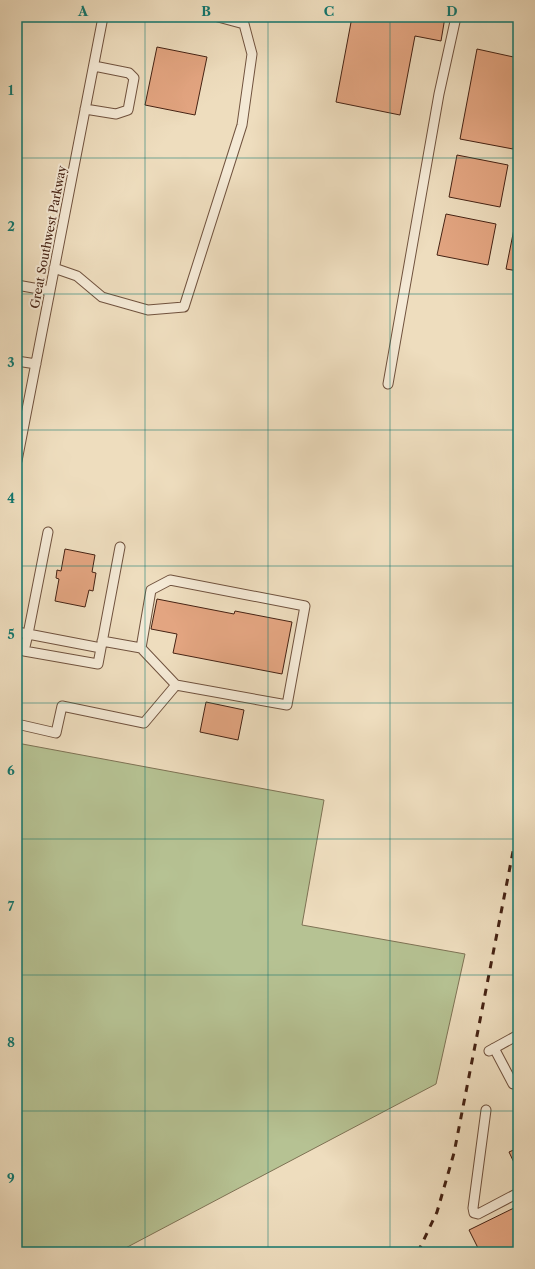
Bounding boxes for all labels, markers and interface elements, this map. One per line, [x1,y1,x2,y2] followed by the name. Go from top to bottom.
[77,3,89,19] text: A
[201,3,211,19] text: B
[324,3,334,19] text: C
[446,3,458,19] text: D
[8,82,14,98] text: 1
[27,164,69,310] street label: Great Southwest Parkway
[7,218,15,234] text: 2
[7,354,15,370] text: 3
[7,490,15,506] text: 4
[7,626,15,642] text: 5
[7,762,15,778] text: 6
[8,898,15,914] text: 7
[7,1034,15,1050] text: 8
[7,1170,15,1186] text: 9

